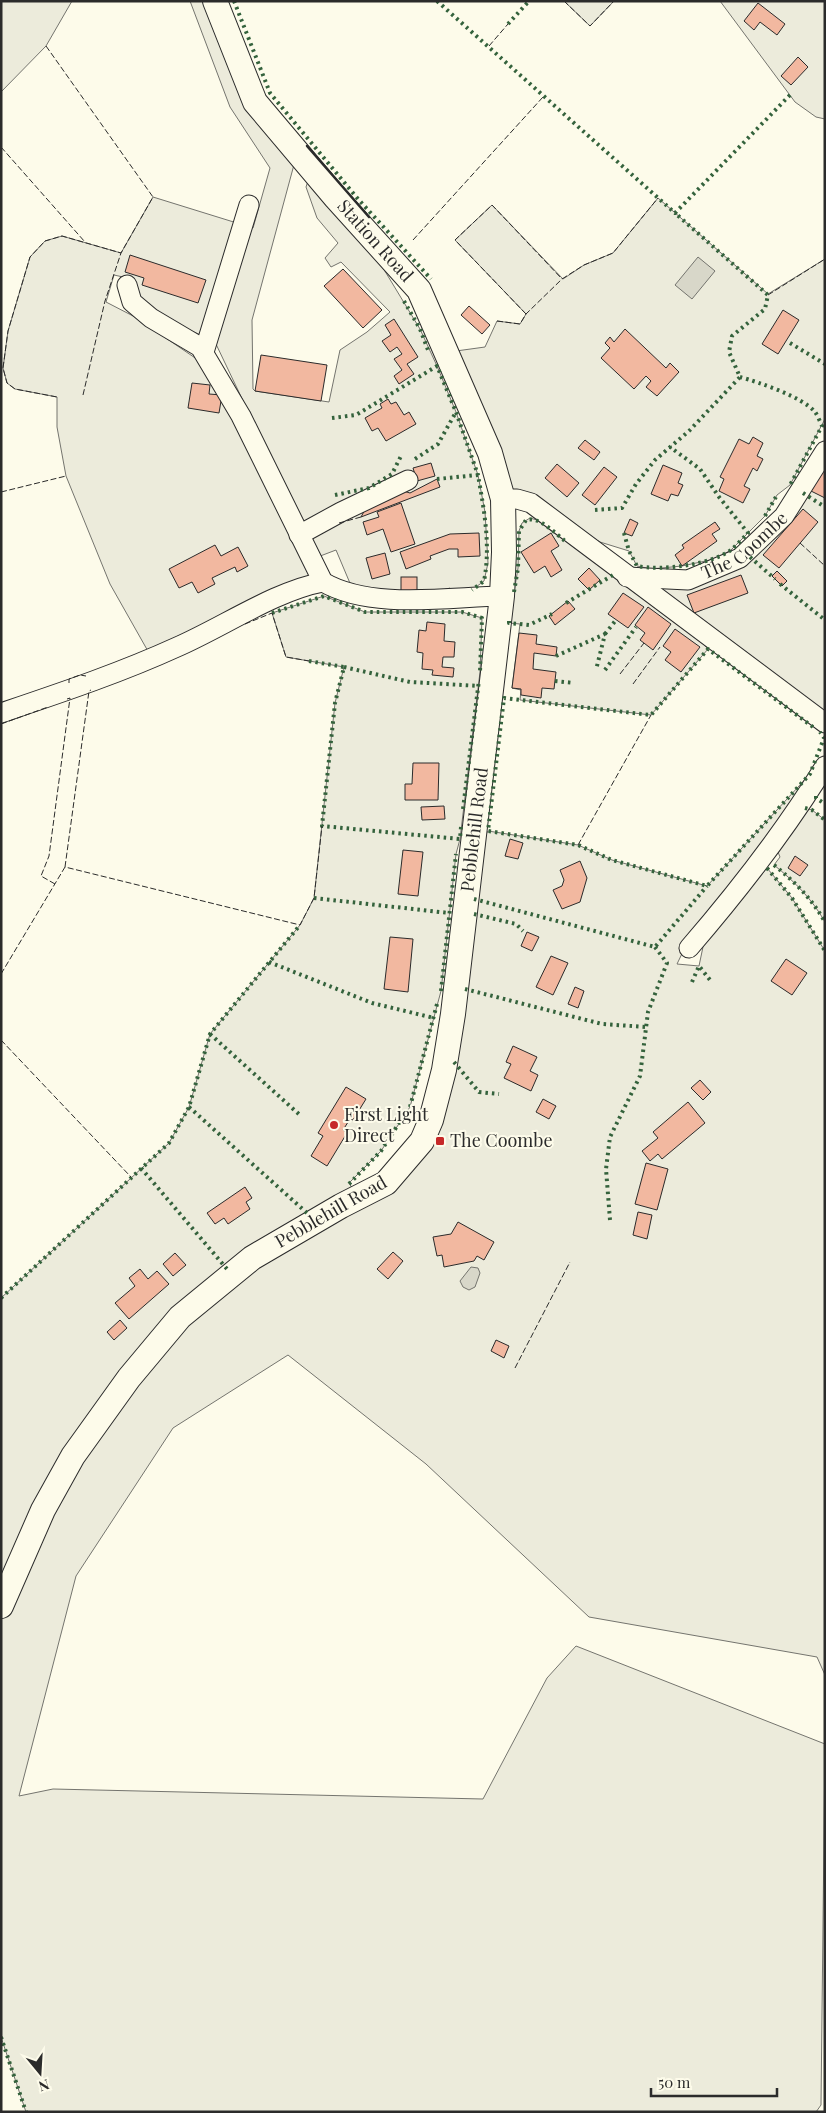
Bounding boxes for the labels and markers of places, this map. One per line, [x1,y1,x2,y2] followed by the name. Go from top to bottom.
[344,1102,429,1147] place label: First Light Direct
[328,1119,340,1131] marker: First Light Direct
[450,1128,553,1152] place label: The Coombe
[434,1135,446,1147] marker: The Coombe

